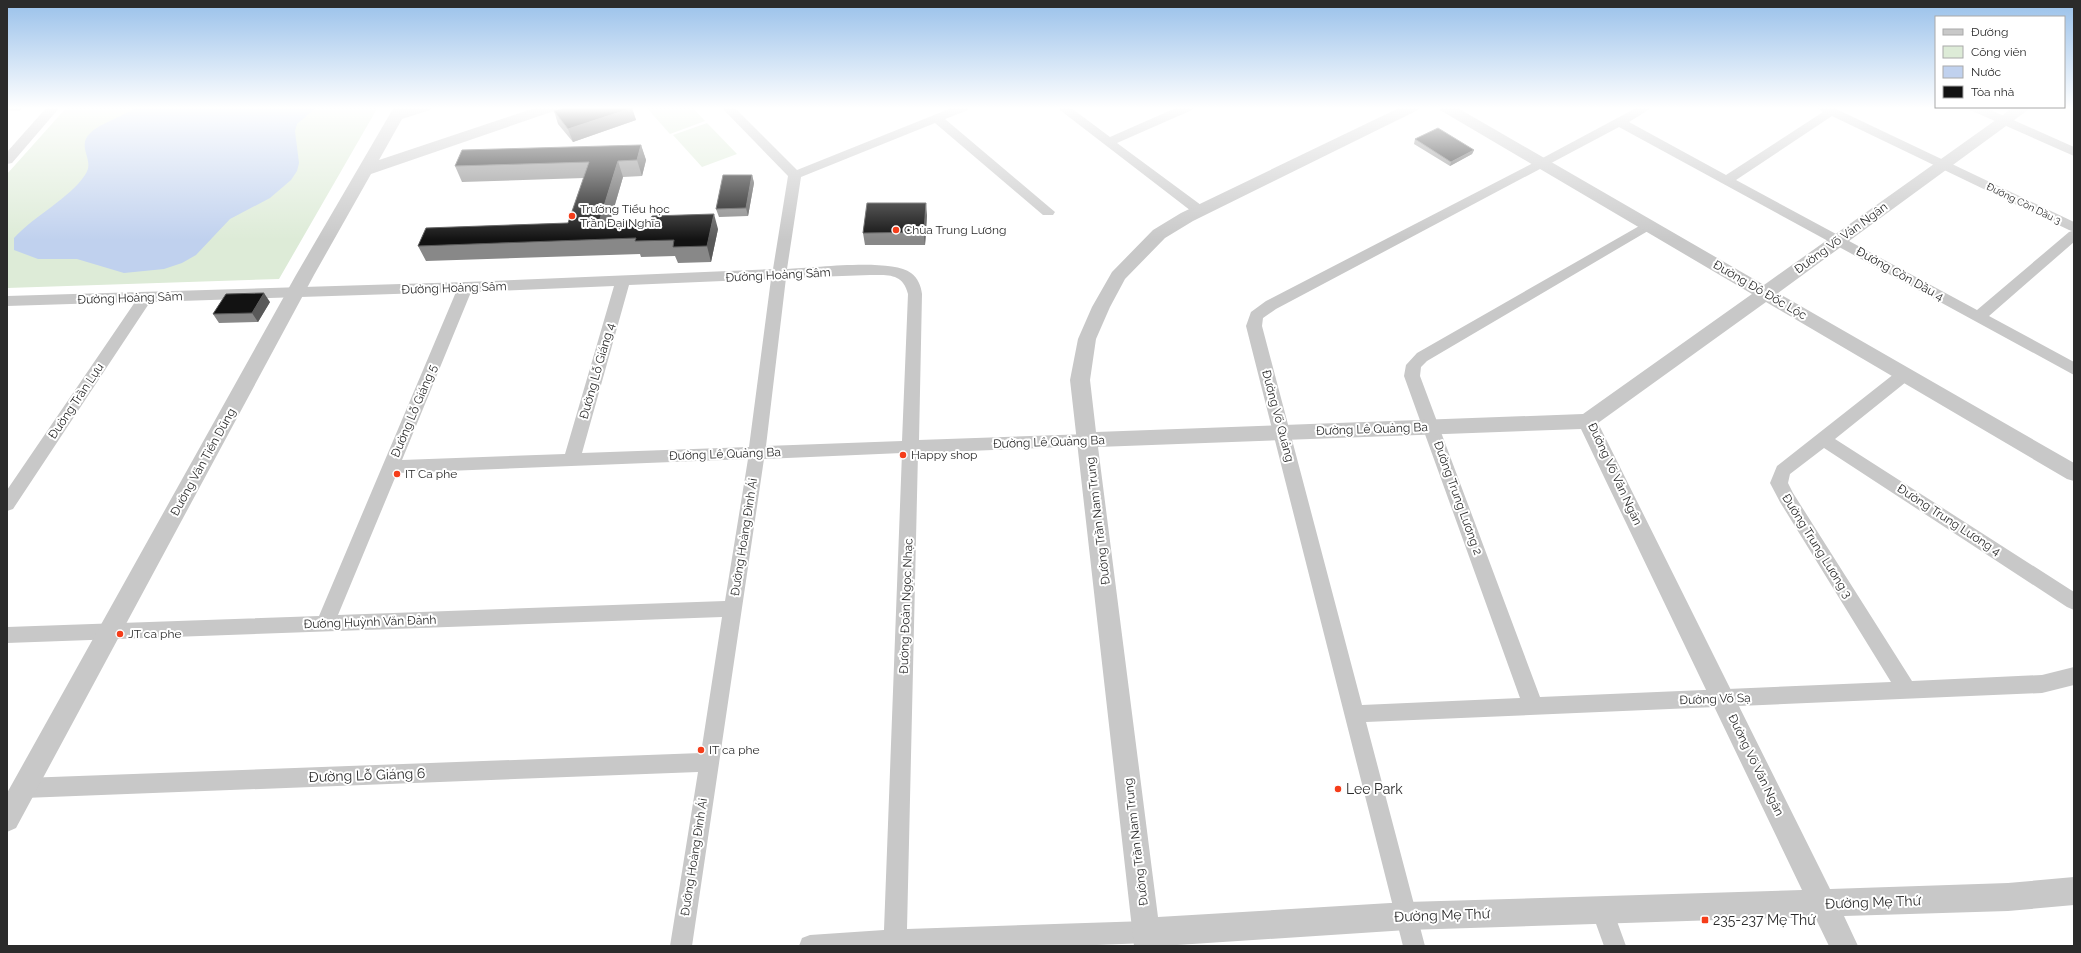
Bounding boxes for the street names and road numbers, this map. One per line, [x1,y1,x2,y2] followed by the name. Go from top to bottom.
[1985,181,2063,226] street label: Đường Cồn Dầu 3
[1792,200,1890,276] street label: Đường Võ Văn Ngân
[1854,244,1946,304] street label: Đường Cồn Dầu 4
[1711,258,1809,323] street label: Đường Đô Đốc Lộc
[725,265,831,285] street label: Đường Hoàng Sâm
[401,279,507,297] street label: Đường Hoàng Sâm
[77,289,183,307] street label: Đường Hoàng Sâm
[577,321,618,421] street label: Đường Lỗ Giáng 4
[45,360,107,442] street label: Đường Trần Lựu
[388,362,440,459] street label: Đường Lỗ Giáng 5
[1259,368,1297,464] street label: Đường Võ Quảng
[168,406,238,518] street label: Đường Văn Tiến Dũng
[1316,420,1428,438] street label: Đường Lê Quảng Ba
[1585,421,1645,527] street label: Đường Võ Văn Ngân
[993,433,1105,451] street label: Đường Lê Quảng Ba
[1431,439,1485,557] street label: Đường Trung Lương 2
[669,445,781,463] street label: Đường Lê Quảng Ba
[1083,456,1113,586] street label: Đường Trần Nam Trung
[728,477,760,597] street label: Đường Hoàng Đình Ái
[1895,481,2004,559] street label: Đường Trung Lương 4
[1779,491,1855,601] street label: Đường Trung Lương 3
[897,538,915,674] street label: Đường Đoàn Ngọc Nhạc
[303,613,437,631] street label: Đường Huỳnh Văn Đảnh
[1679,691,1751,707] street label: Đường Võ Sạ
[1725,712,1787,818] street label: Đường Võ Văn Ngân
[308,765,426,785] street label: Đường Lỗ Giáng 6
[1121,777,1151,907] street label: Đường Trần Nam Trung
[678,797,710,917] street label: Đường Hoàng Đình Ái
[1825,892,1922,912] street label: Đường Mẹ Thứ
[1394,905,1491,925] street label: Đường Mẹ Thứ

